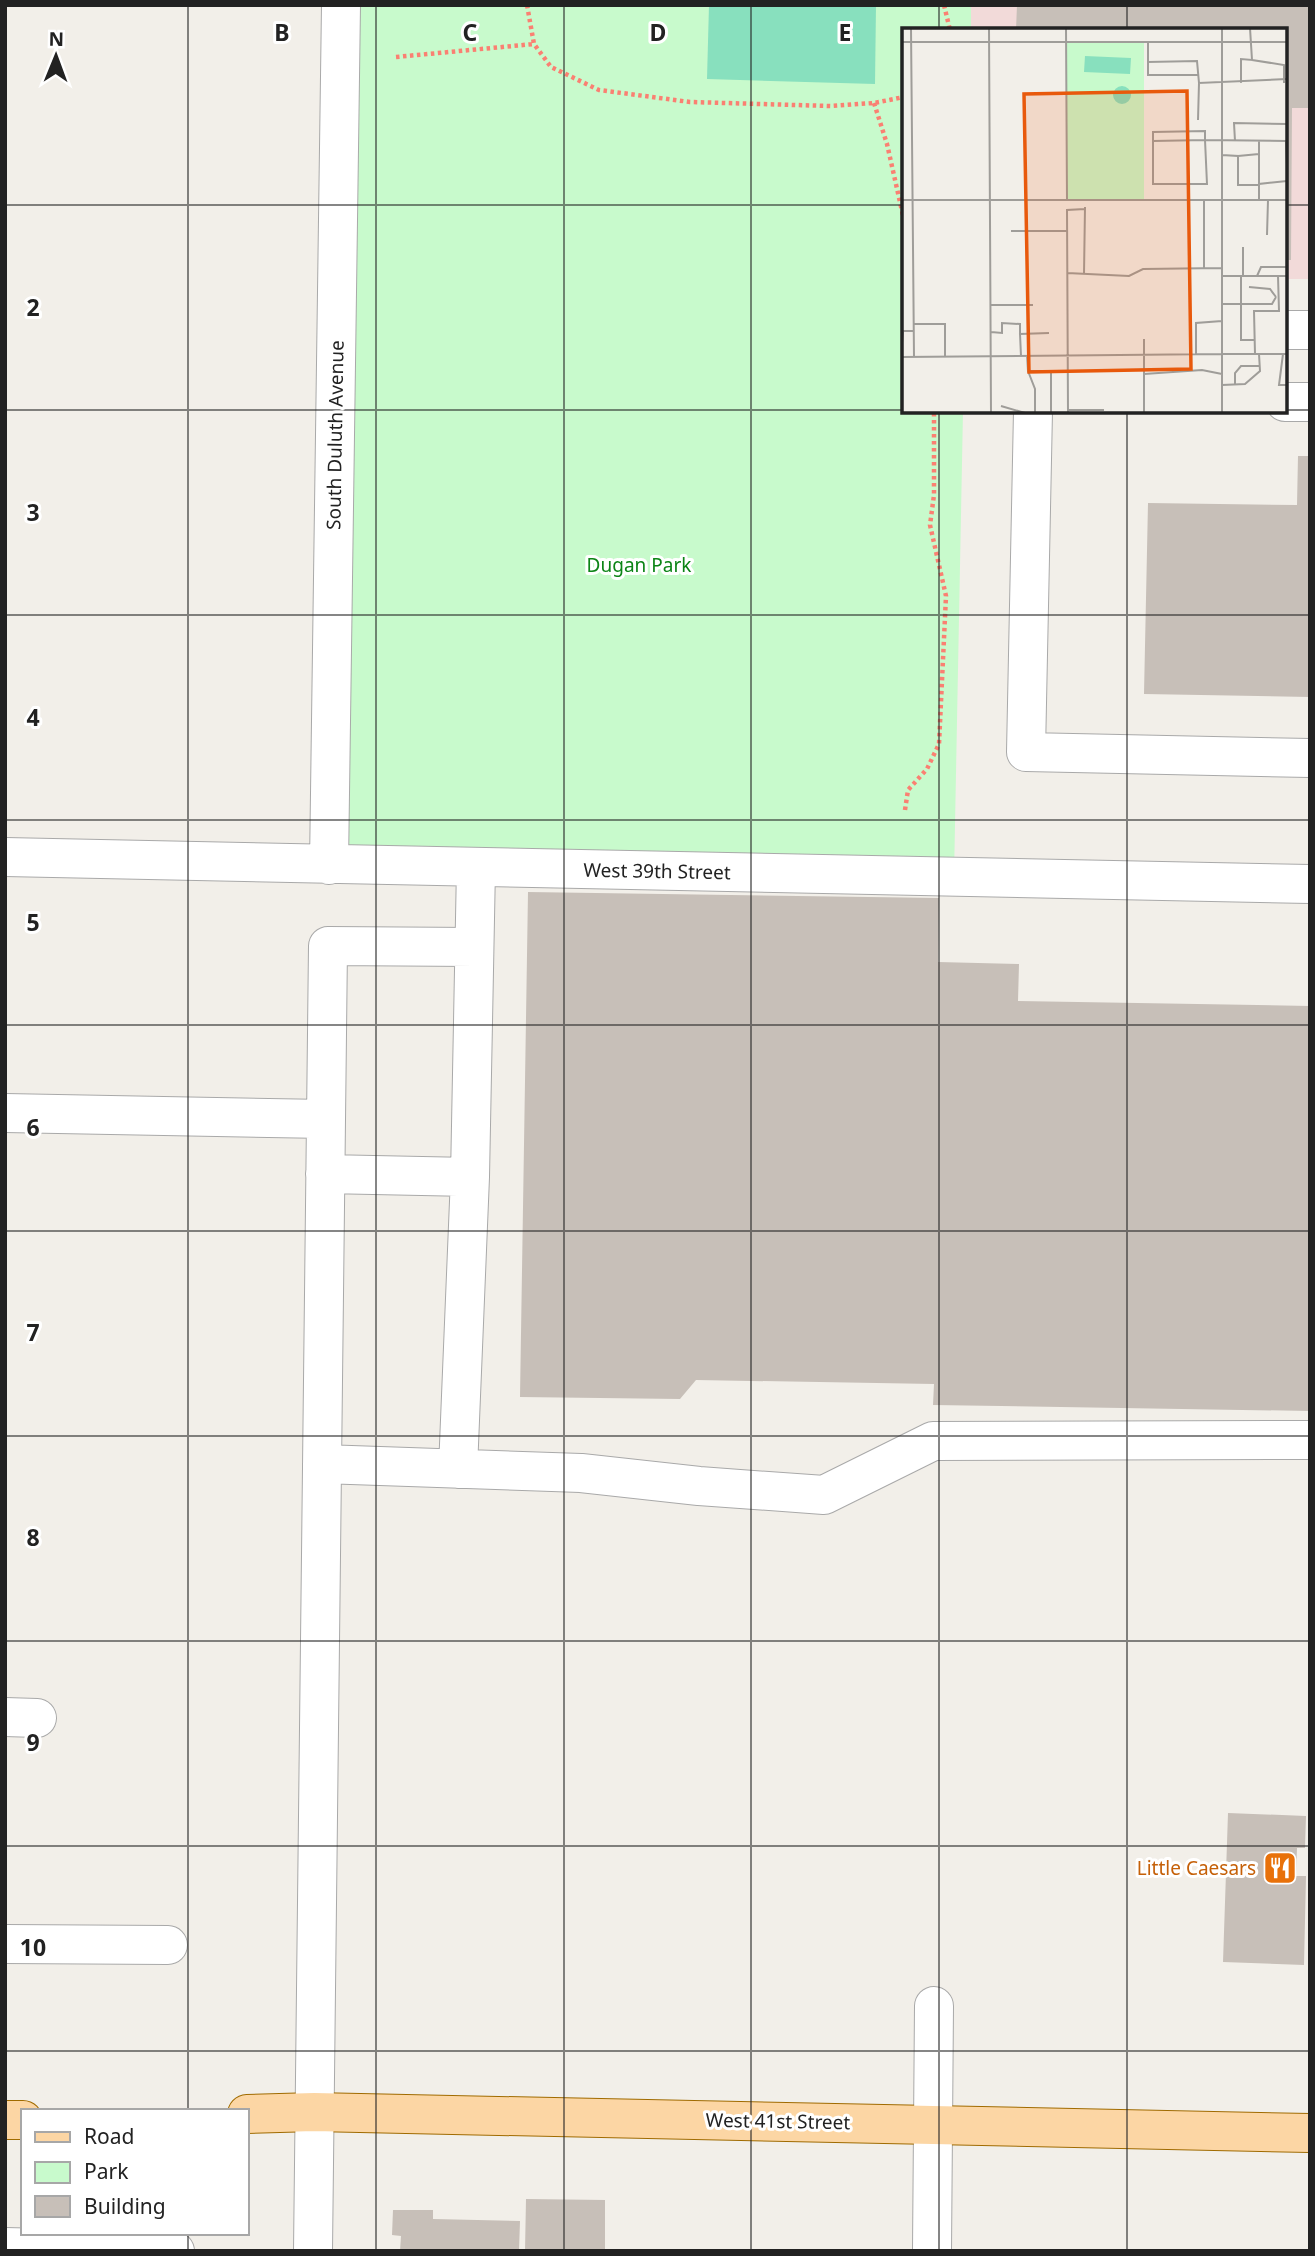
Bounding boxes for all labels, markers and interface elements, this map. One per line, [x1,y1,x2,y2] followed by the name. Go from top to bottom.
[274,16,290,48] text: B
[463,16,478,48] text: C
[650,16,666,48] text: D
[839,16,851,48] text: E
[21,21,91,91] north arrow
[48,26,64,52] text: N
[902,28,1287,413] inset map
[26,291,40,323] text: 2
[320,340,350,530] street label: South Duluth Avenue
[26,496,40,528] text: 3
[587,552,691,578] park label: Dugan Park
[26,701,40,733] text: 4
[583,857,731,885] street label: West 39th Street
[26,906,40,938] text: 5
[26,1111,40,1143] text: 6
[26,1316,40,1348] text: 7
[26,1521,40,1553] text: 8
[26,1726,40,1758] text: 9
[1261,1849,1299,1887] restaurant icon: Little Caesars
[1137,1855,1256,1881] place label: Little Caesars
[20,1931,46,1963] text: 10
[705,2107,851,2135] street label: West 41st Street
[21,2109,248,2235] legend
[84,2122,134,2150] text: Road
[84,2157,129,2185] text: Park
[84,2192,166,2220] text: Building

